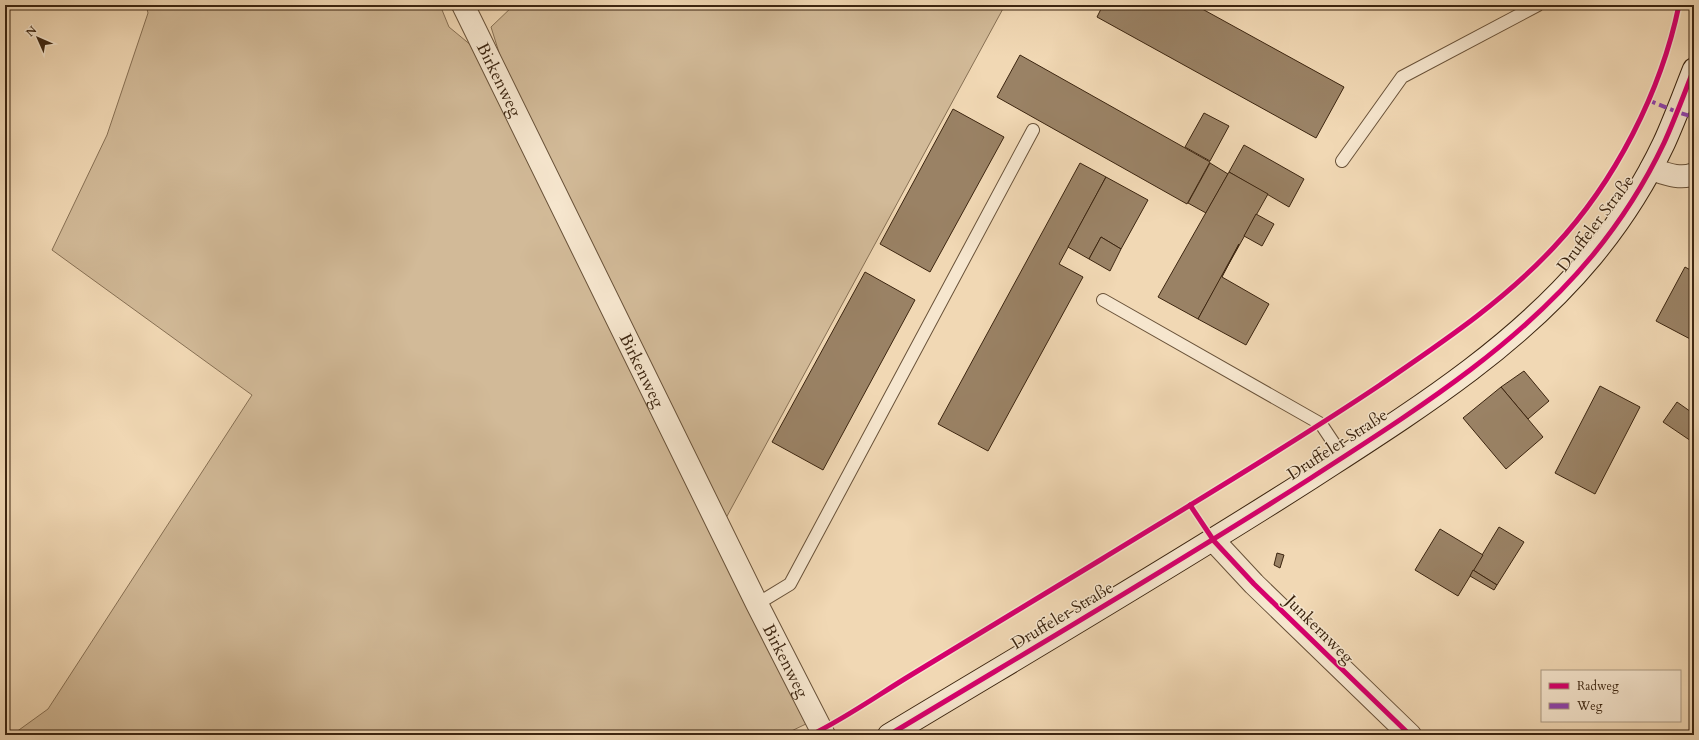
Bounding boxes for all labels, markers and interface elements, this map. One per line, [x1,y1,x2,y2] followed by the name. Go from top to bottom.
[18,18,58,58] north arrow
[23,22,40,40] text: N
[471,39,527,121] street label: Birkenweg
[1551,170,1639,276] street label: Druffeler Straße
[614,330,670,412] street label: Birkenweg
[1283,403,1392,485] street label: Druffeler Straße
[1007,576,1118,655] street label: Druffeler Straße
[1278,588,1359,669] street label: Junkernweg
[757,620,814,702] street label: Birkenweg
[1541,670,1681,722] legend
[1577,678,1619,694] text: Radweg
[1576,698,1603,714] text: Weg

